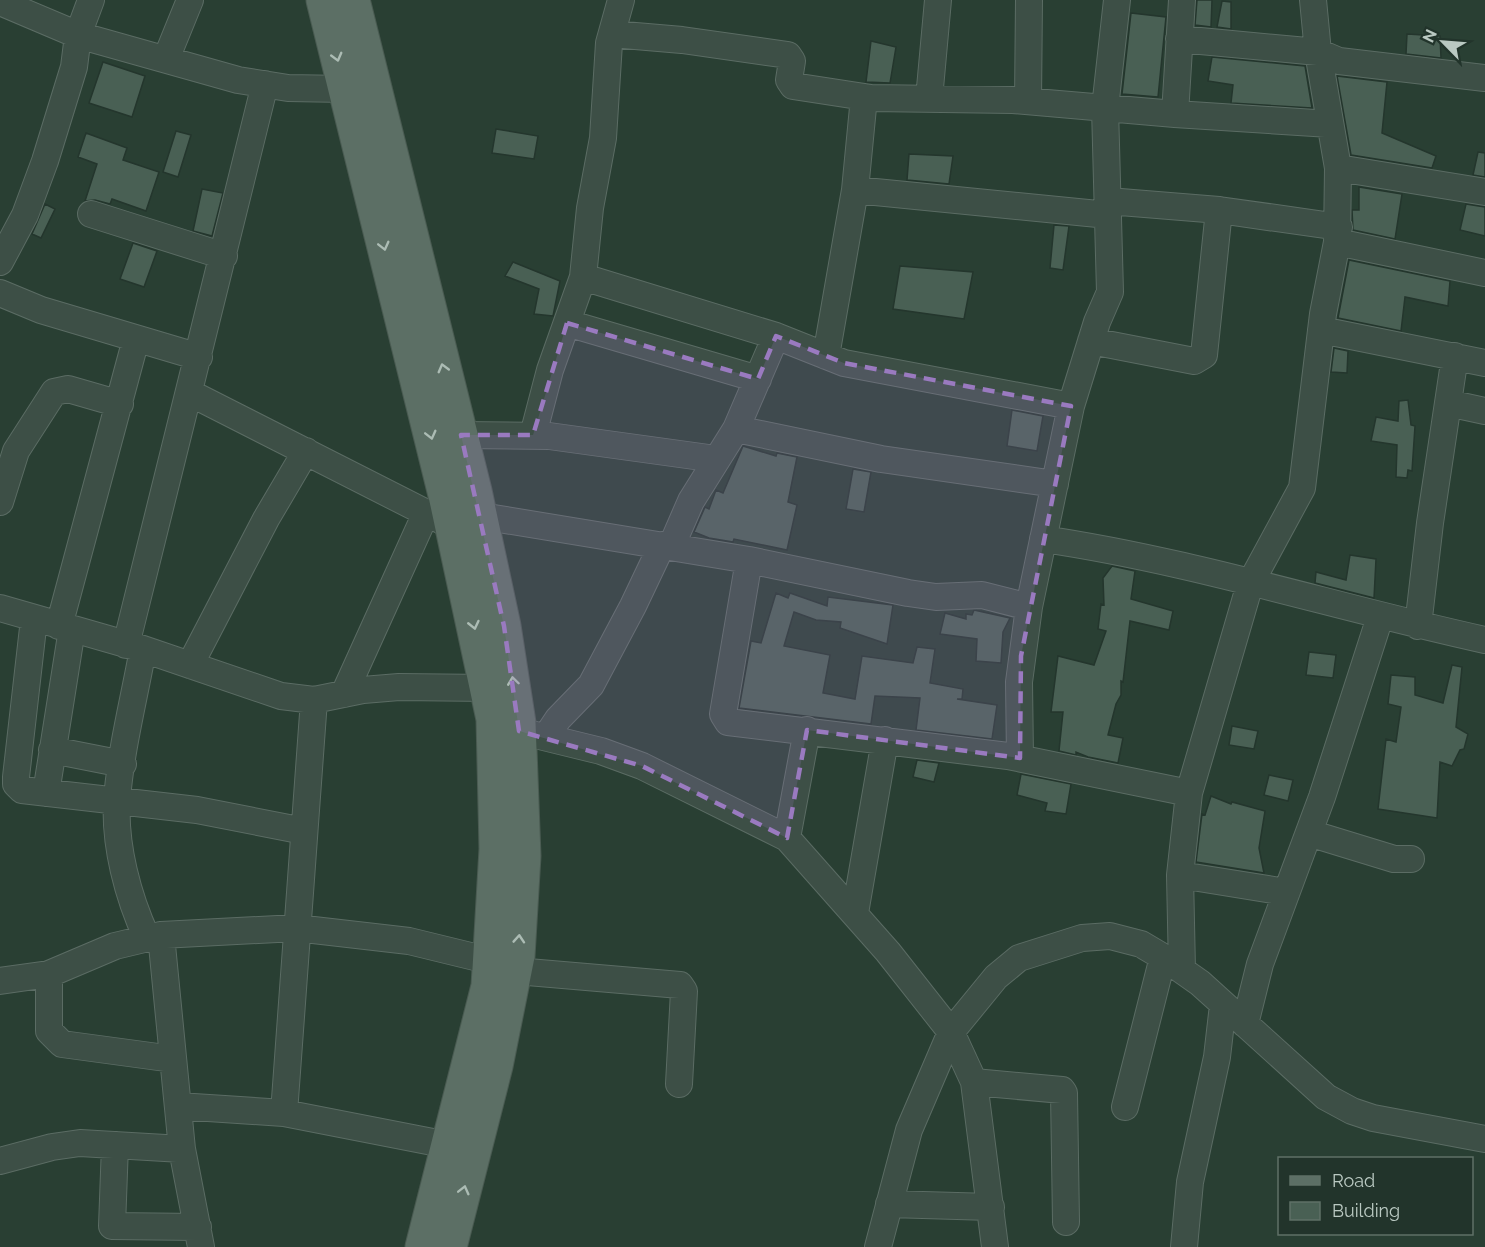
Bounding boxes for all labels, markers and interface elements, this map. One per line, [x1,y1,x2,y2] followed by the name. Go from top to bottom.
[1413,12,1473,72] north arrow
[1419,26,1441,45] text: N
[329,52,342,62] one-way arrow
[377,241,390,251] one-way arrow
[438,363,451,373] one-way arrow
[423,430,436,440] one-way arrow
[467,620,480,630] one-way arrow
[508,677,520,686] one-way arrow
[512,934,525,943] one-way arrow
[1278,1157,1473,1235] legend
[1332,1170,1375,1191] text: Road
[456,1185,469,1195] one-way arrow
[1332,1200,1400,1221] text: Building

